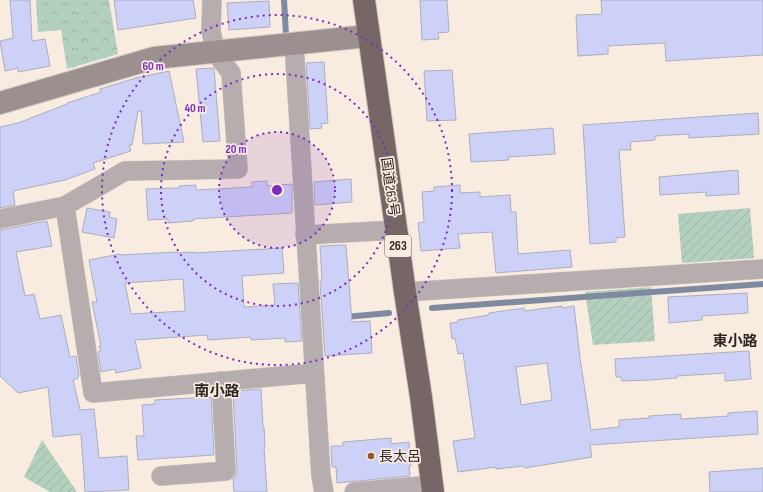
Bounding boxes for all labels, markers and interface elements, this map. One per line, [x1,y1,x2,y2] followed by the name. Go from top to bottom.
[142,59,164,74] text: 60 m
[184,101,206,116] text: 40 m
[226,142,246,157] text: 20 m
[377,156,403,218] street label: 国道263号
[270,183,284,197] centre of rings
[385,235,411,257] road number: 263
[712,332,758,351] district label: 東小路
[194,382,240,401] district label: 南小路
[379,448,421,465] place label: 長太呂
[366,451,376,461] marker: 長太呂

